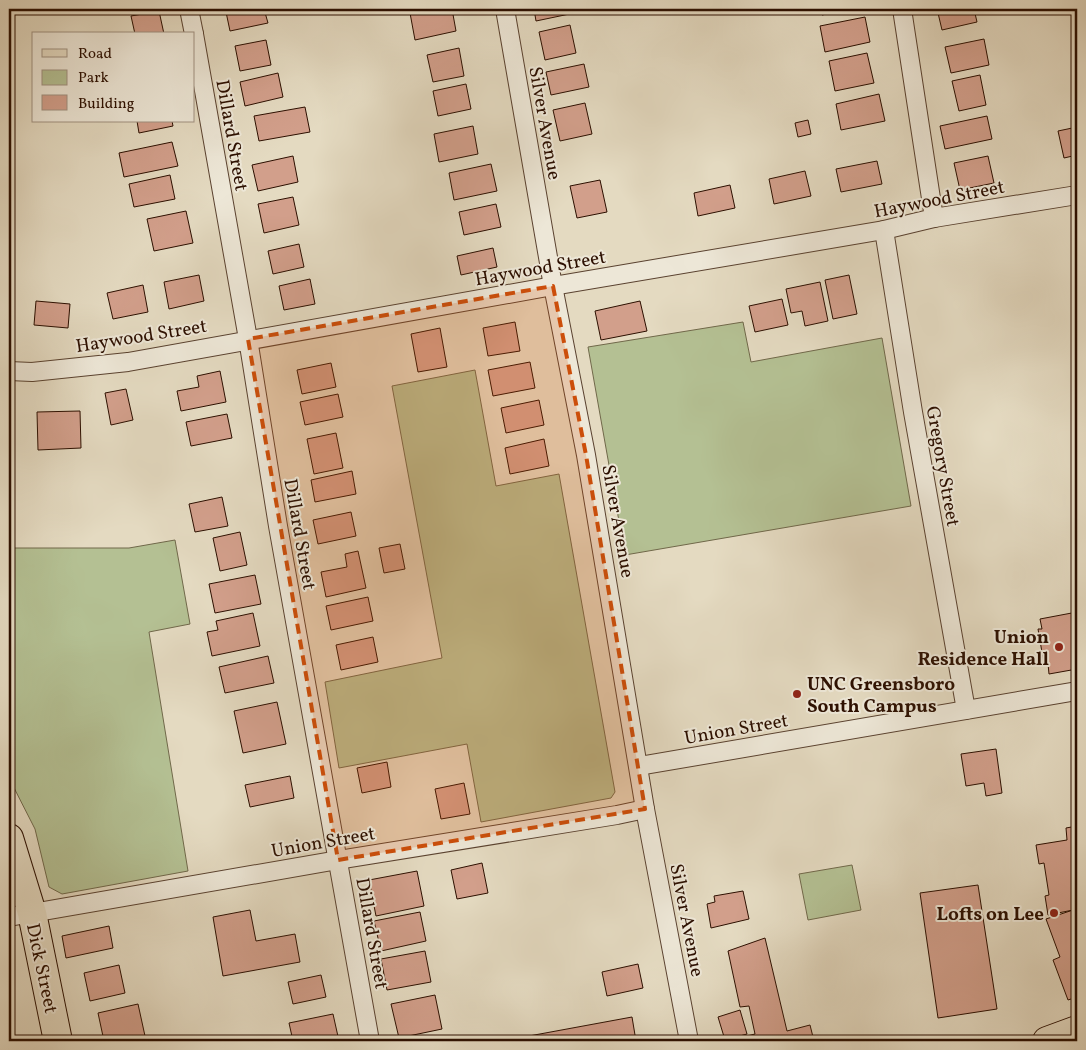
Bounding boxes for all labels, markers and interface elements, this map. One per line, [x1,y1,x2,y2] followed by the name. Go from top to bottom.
[32,32,195,122] legend
[78,44,112,65] text: Road
[521,65,567,182] street label: Silver Avenue
[78,68,109,89] text: Park
[208,78,254,193] street label: Dillard Street
[78,94,135,115] text: Building
[872,174,1007,225] street label: Haywood Street
[473,245,608,293] street label: Haywood Street
[74,314,209,360] street label: Haywood Street
[919,404,965,529] street label: Gregory Street
[594,463,640,580] street label: Silver Avenue
[276,477,322,592] street label: Dillard Street
[917,625,1049,673] place label: Union Residence Hall
[1053,641,1065,653] marker: Union Residence Hall
[807,672,955,720] place label: UNC Greensboro South Campus
[791,688,803,700] marker: UNC Greensboro South Campus
[682,708,791,752] street label: Union Street
[269,821,378,865] street label: Union Street
[662,862,710,979] street label: Silver Avenue
[348,876,394,991] street label: Dillard Street
[937,902,1044,928] place label: Lofts on Lee
[1048,907,1060,919] marker: Lofts on Lee
[19,921,63,1016] street label: Dick Street

